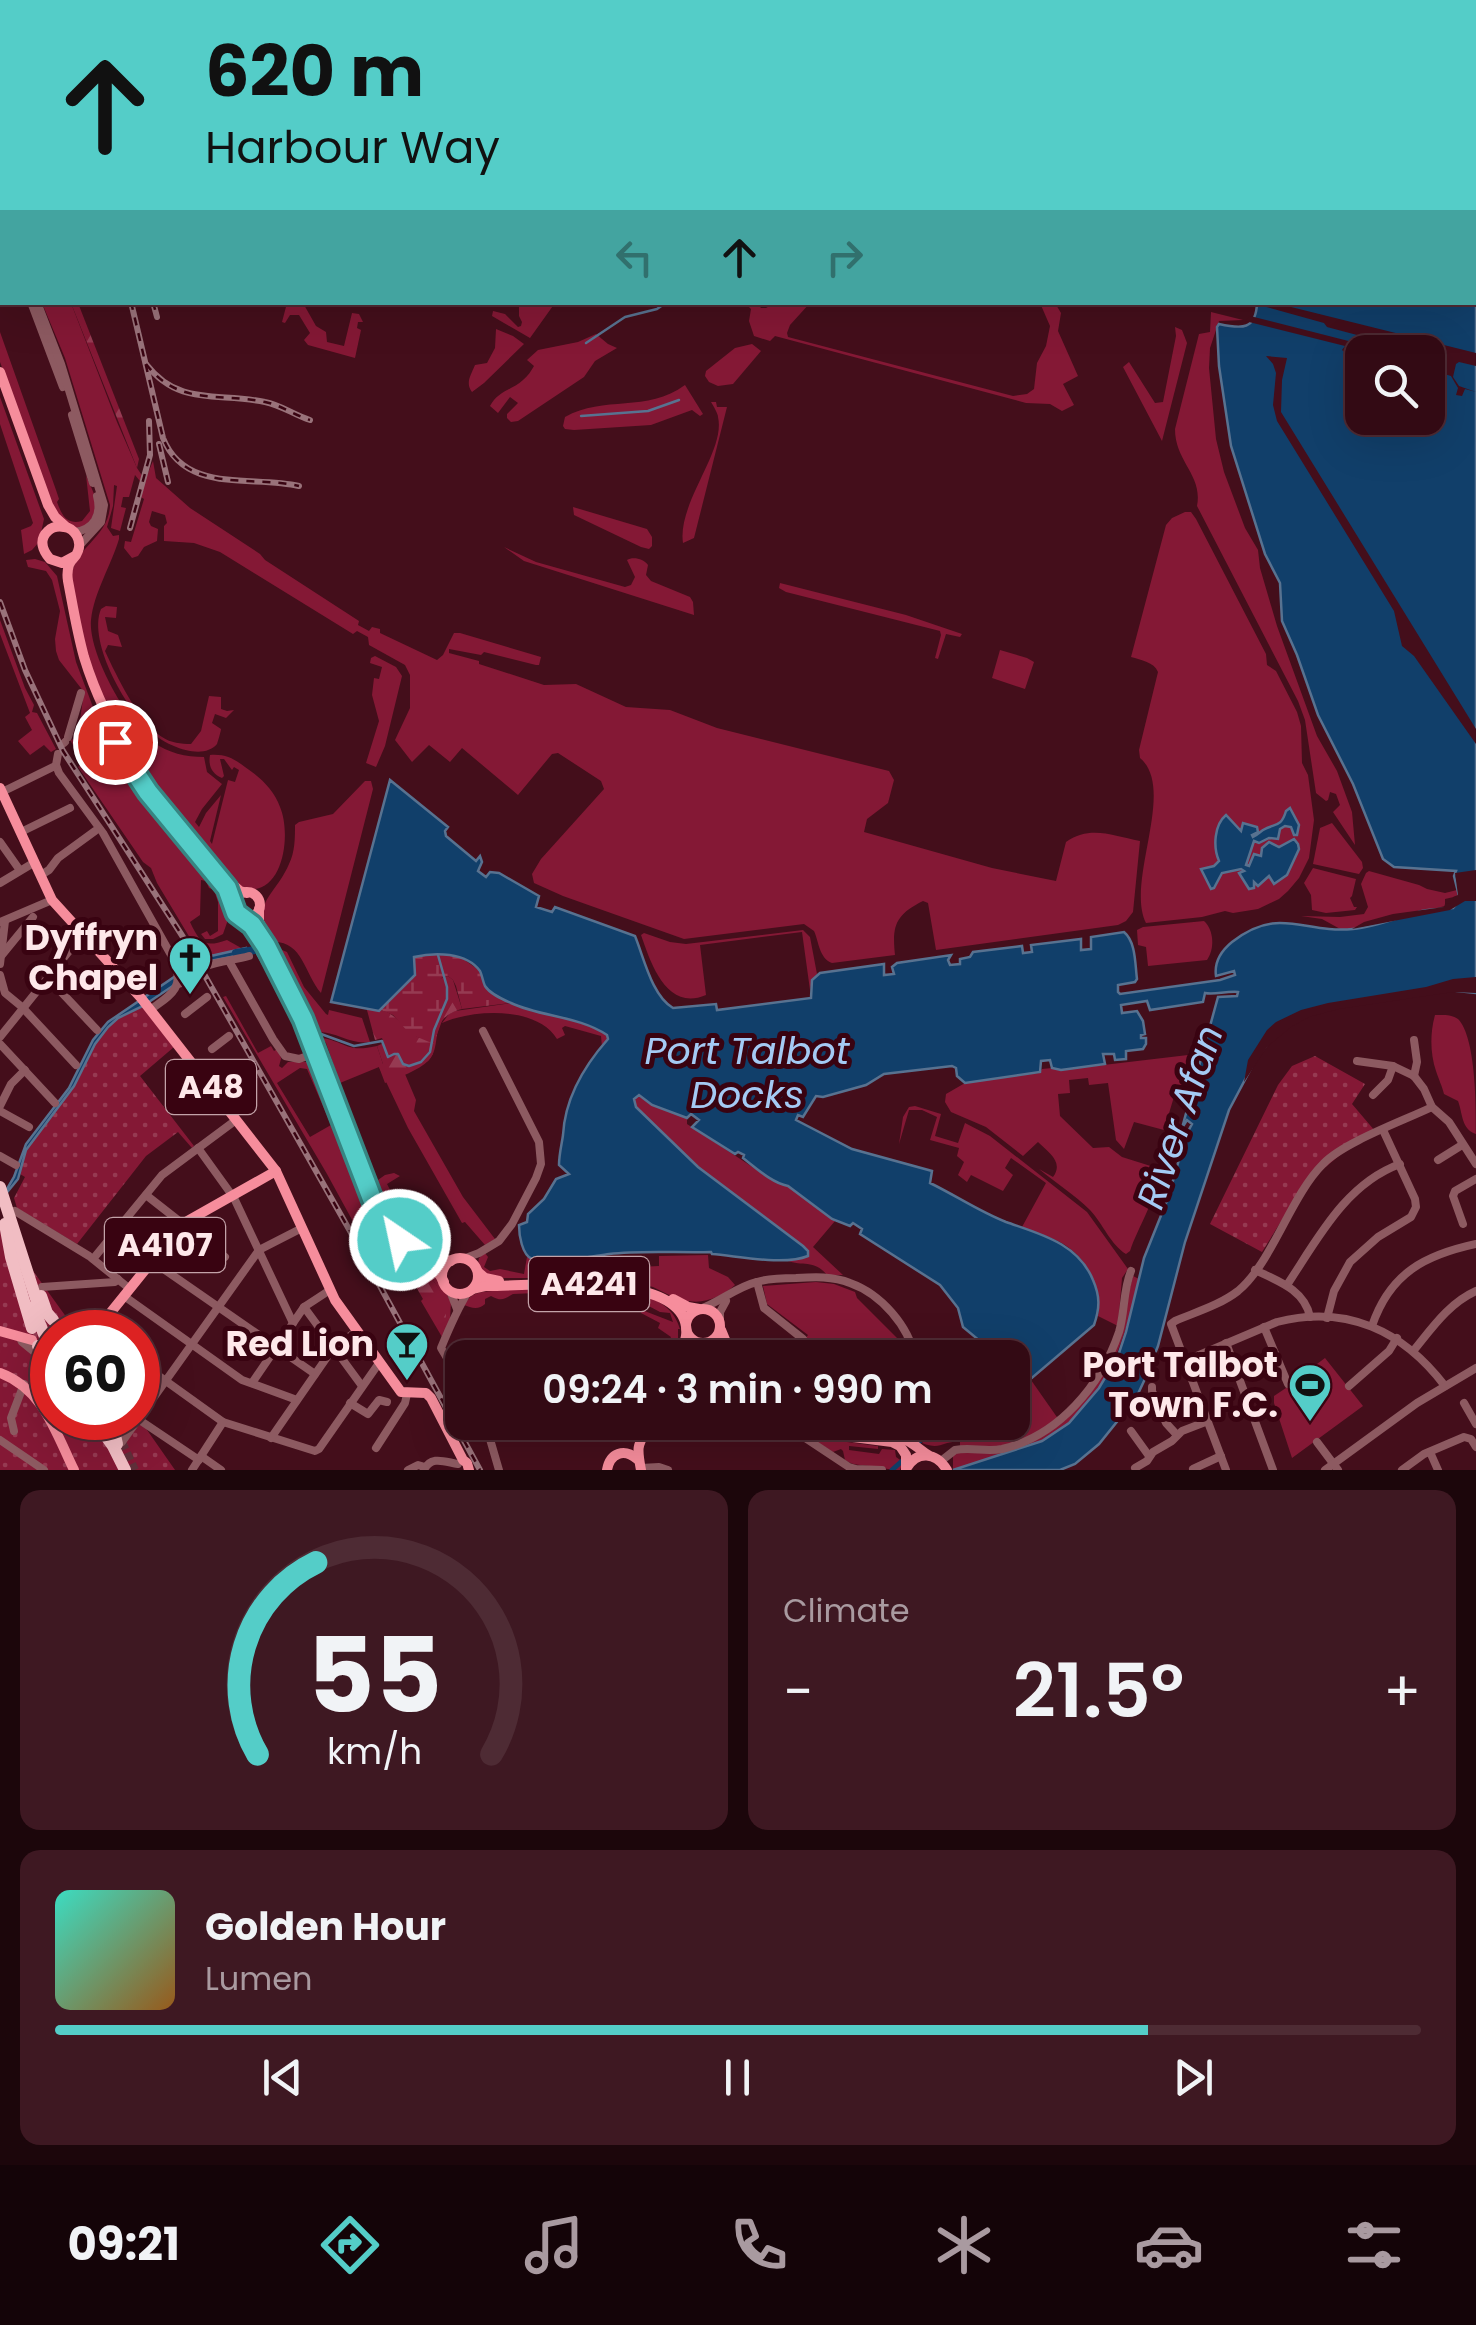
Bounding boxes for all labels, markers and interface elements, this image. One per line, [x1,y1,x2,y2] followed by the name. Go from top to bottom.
[205,22,424,121] text: 620 m
[40,40,170,170] icon: ahead
[205,116,500,179] text: Harbour Way
[607,230,662,285] icon: left
[712,230,767,285] icon: ahead
[817,230,872,285] icon: right
[1345,335,1445,435] map controls
[1345,335,1445,435] button: search
[73,700,158,785] pin
[88,715,143,770] icon: arrive
[25,913,158,1002] place label: Dyffryn Chapel
[167,935,213,996] church icon: Dyffryn Chapel
[1123,1018,1236,1216] water label: River Afan
[644,1024,851,1121] water label: Port Talbot Docks
[166,1060,256,1114] road number: A48
[348,1188,452,1292] position arrow
[105,1218,225,1272] road number: A4107
[529,1257,649,1311] road number: A4241
[30,1310,160,1440] speed limit sign: 60
[226,1319,374,1368] place label: Red Lion
[384,1321,430,1382] bar icon: Red Lion
[1082,1340,1278,1429] place label: Port Talbot Town F.C.
[1287,1362,1333,1423] sports icon: Port Talbot Town F.C.
[542,1363,933,1416] text: 09:24 · 3 min · 990 m
[783,1588,910,1633] text: Climate
[306,1603,442,1748] text: 55
[1013,1638,1184,1743] text: 21.5°
[783,1653,813,1730] text: −
[1383,1653,1421,1730] text: +
[326,1726,422,1777] text: km/h
[205,1900,446,1953] text: Golden Hour
[205,1956,313,2001] text: Lumen
[255,2050,310,2105] icon: previous
[710,2050,765,2105] icon: pause
[1166,2050,1221,2105] icon: next
[315,2210,385,2280] icon: directions
[519,2210,589,2280] icon: music
[724,2210,794,2280] icon: phone
[929,2210,999,2280] icon: climate
[1134,2210,1204,2280] icon: car
[1339,2210,1409,2280] icon: filters
[67,2213,180,2276] text: 09:21

